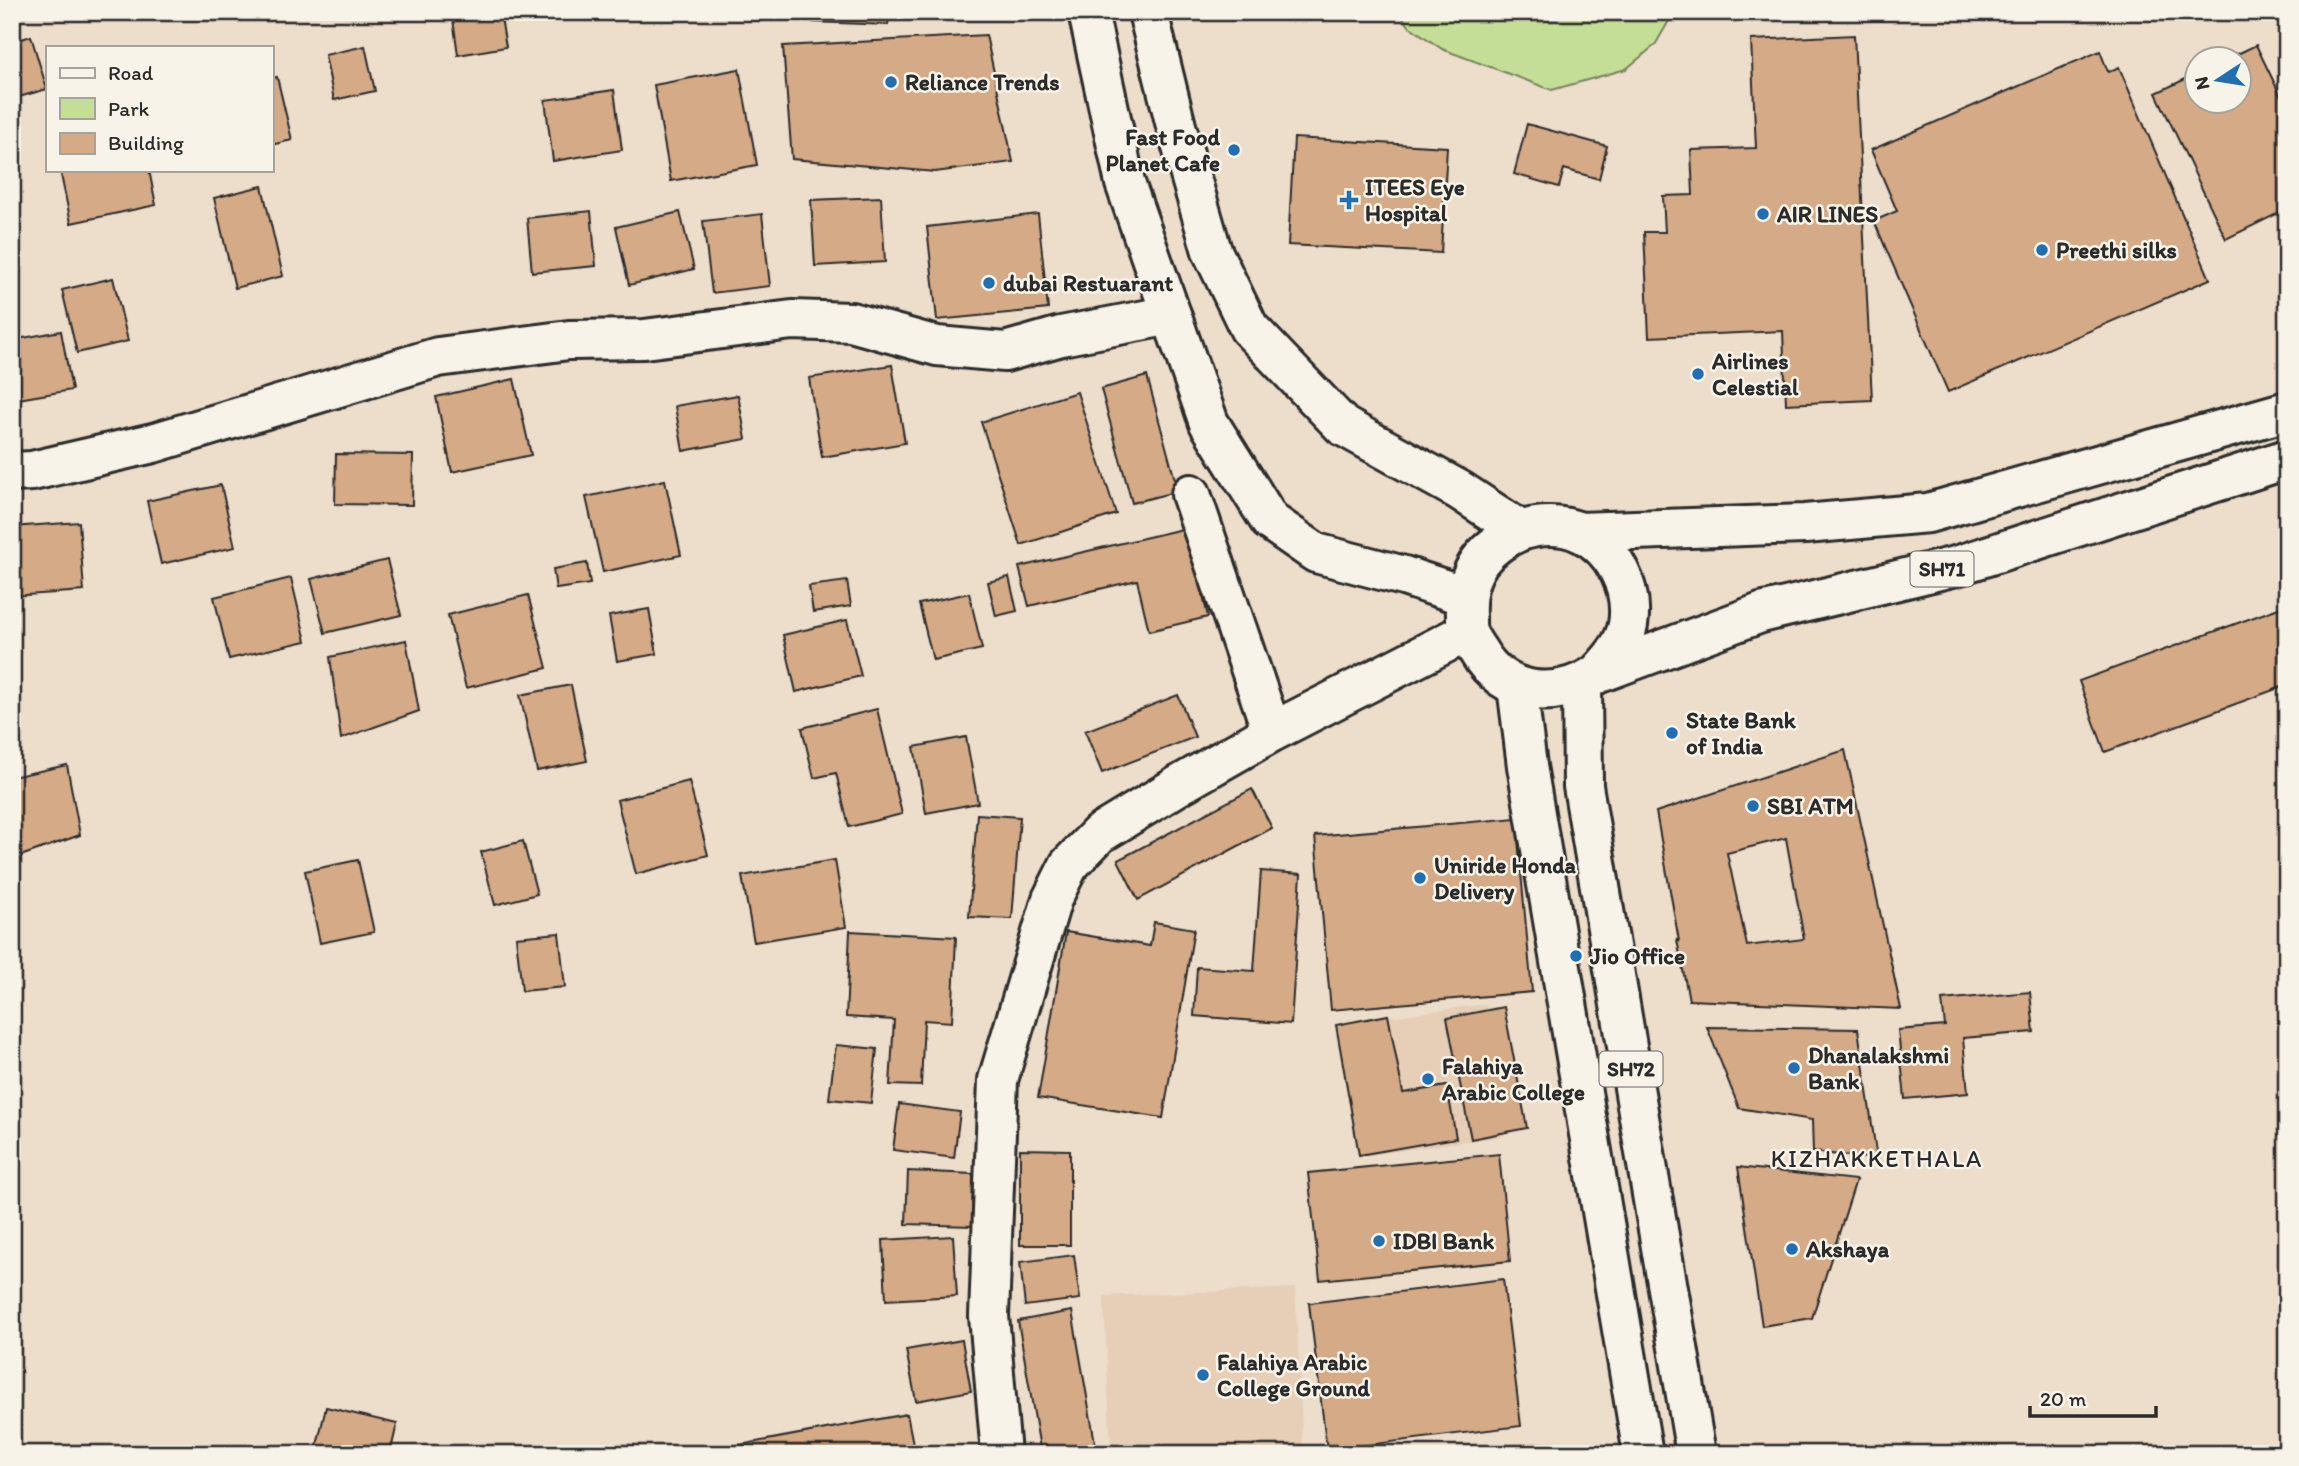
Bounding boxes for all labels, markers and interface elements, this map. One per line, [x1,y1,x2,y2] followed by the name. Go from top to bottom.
[46,46,273,172] legend
[2184,46,2254,116] north arrow
[108,60,154,85] text: Road
[905,68,1060,96] place label: Reliance Trends
[883,74,899,90] marker: Reliance Trends
[2189,75,2214,92] text: N
[108,96,150,121] text: Park
[1106,123,1220,177] place label: Fast Food Planet Cafe
[108,130,184,155] text: Building
[1226,142,1242,158] marker: Fast Food Planet Cafe
[1365,173,1465,227] place label: ITEES Eye Hospital
[1339,190,1359,210] marker: ITEES Eye Hospital
[1776,200,1878,228] place label: AIR LINES
[1755,206,1771,222] marker: AIR LINES
[2056,236,2177,264] place label: Preethi silks
[2034,242,2050,258] marker: Preethi silks
[1003,269,1174,297] place label: dubai Restuarant
[981,275,997,291] marker: dubai Restuarant
[1711,347,1799,401] place label: Airlines Celestial
[1690,366,1706,382] marker: Airlines Celestial
[1910,552,1974,586] road number: SH71
[1686,706,1797,760] place label: State Bank of India
[1664,725,1680,741] marker: State Bank of India
[1767,792,1854,820] place label: SBI ATM
[1745,798,1761,814] marker: SBI ATM
[1434,851,1576,905] place label: Uniride Honda Delivery
[1412,870,1428,886] marker: Uniride Honda Delivery
[1589,942,1685,970] place label: Jio Office
[1568,948,1584,964] marker: Jio Office
[1808,1041,1949,1095] place label: Dhanalakshmi Bank
[1441,1052,1585,1106] place label: Falahiya Arabic College
[1600,1052,1662,1086] road number: SH72
[1786,1060,1802,1076] marker: Dhanalakshmi Bank
[1420,1071,1436,1087] marker: Falahiya Arabic College
[1771,1144,1983,1173] district label: KIZHAKKETHALA
[1393,1227,1495,1255] place label: IDBI Bank
[1371,1233,1387,1249] marker: IDBI Bank
[1805,1235,1890,1263] place label: Akshaya
[1784,1241,1800,1257] marker: Akshaya
[1217,1348,1370,1402] place label: Falahiya Arabic College Ground
[1195,1367,1211,1383] marker: Falahiya Arabic College Ground
[2030,1375,2156,1419] scale bar
[2040,1386,2087,1411] text: 20 m

